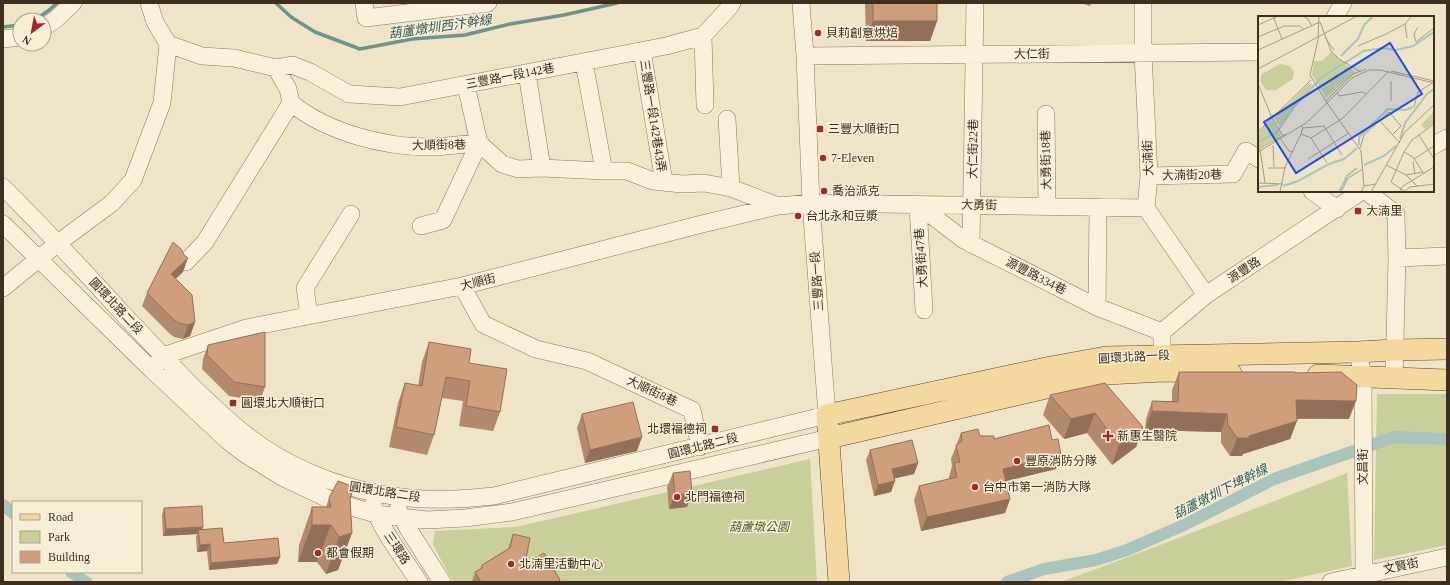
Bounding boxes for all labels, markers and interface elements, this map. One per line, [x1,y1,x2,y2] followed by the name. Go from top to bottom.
[12,12,52,52] north arrow
[388,12,495,41] water label: 葫蘆燉圳西汴幹線
[1258,16,1434,192] inset map
[826,26,898,40] place label: 貝莉創意烘焙
[813,28,823,38] marker: 貝莉創意烘焙
[20,33,33,48] text: N
[1014,47,1050,61] street label: 大仁街
[637,59,669,173] street label: 三豐路一段142巷43弄
[464,61,556,91] street label: 三豐路一段142巷
[965,119,981,179] street label: 大仁街22巷
[828,122,900,136] place label: 三豐大順街口
[815,124,825,134] marker: 三豐大順街口
[1038,130,1054,190] street label: 大勇街18巷
[412,138,466,152] street label: 大順街8巷
[1140,140,1156,176] street label: 大湳街
[831,151,874,165] place label: 7-Eleven
[818,153,828,163] marker: 7-Eleven
[1162,167,1222,183] street label: 大湳街20巷
[832,184,880,198] place label: 喬治派克
[819,186,829,196] marker: 喬治派克
[961,198,997,212] street label: 大勇街
[1366,204,1402,218] place label: 大湳里
[1353,206,1363,216] marker: 大湳里
[806,209,878,223] place label: 台北永和豆漿
[793,211,803,221] marker: 台北永和豆漿
[912,228,930,288] street label: 大勇街47巷
[808,251,826,311] street label: 三豐路一段
[1225,254,1263,286] street label: 源豐路
[1003,255,1069,297] street label: 源豐路334巷
[459,271,497,293] street label: 大順街
[86,275,146,337] street label: 圓環北路二段
[1098,348,1170,366] street label: 圓環北路一段
[625,373,679,409] street label: 大順街8巷
[241,396,325,410] place label: 圓環北大順街口
[228,398,238,408] marker: 圓環北大順街口
[647,422,707,436] place label: 北環福德祠
[710,424,720,434] marker: 北環福德祠
[1117,429,1177,443] place label: 新惠生醫院
[666,430,740,462] street label: 圓環北路二段
[1102,430,1114,442] marker: 新惠生醫院
[1356,449,1370,485] street label: 文昌街
[1025,454,1097,468] place label: 豐原消防分隊
[1012,456,1022,466] marker: 豐原消防分隊
[1170,460,1272,522] water label: 葫蘆墩圳下埤幹線
[348,479,422,505] street label: 圓環北路二段
[983,480,1091,494] place label: 台中市第一消防大隊
[970,482,980,492] marker: 台中市第一消防大隊
[685,490,745,504] place label: 北門福德祠
[672,492,682,502] marker: 北門福德祠
[12,501,142,573] legend
[48,510,73,524] text: Road
[729,520,791,534] park label: 葫蘆墩公園
[381,529,413,567] street label: 三環路
[48,530,70,544] text: Park
[326,546,374,560] place label: 都會假期
[313,548,323,558] marker: 都會假期
[48,550,90,564] text: Building
[1382,555,1420,577] street label: 文賢街
[519,557,603,571] place label: 北湳里活動中心
[506,559,516,569] marker: 北湳里活動中心

